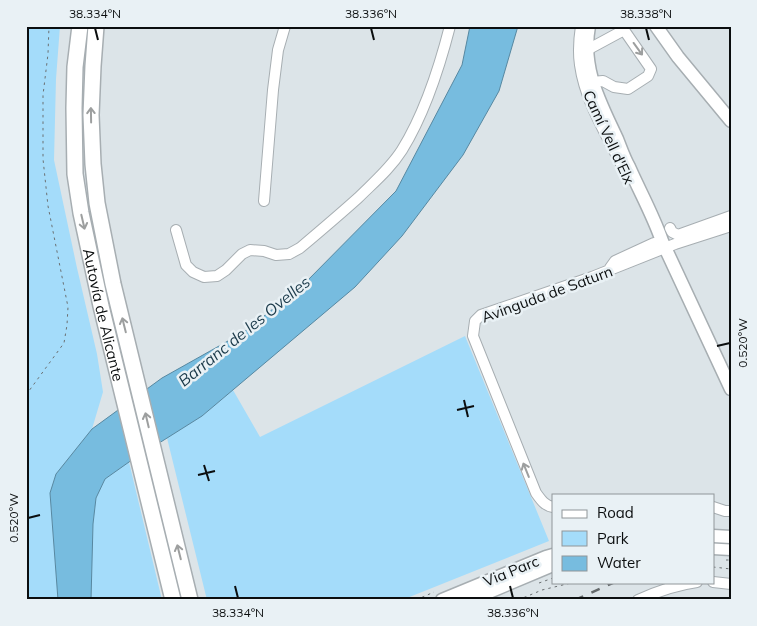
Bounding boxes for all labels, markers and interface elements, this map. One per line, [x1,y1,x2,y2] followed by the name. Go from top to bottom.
[69,6,121,21] text: 38.334°N
[345,6,397,21] text: 38.336°N
[620,6,672,21] text: 38.338°N
[633,42,643,56] one-way arrow
[579,87,639,187] street label: Camí Vell d'Elx
[86,107,96,124] one-way arrow
[78,213,88,229] one-way arrow
[79,247,129,383] street label: Autovía de Alicante
[479,261,615,327] street label: Avinguda de Saturn
[174,272,314,390] water label: Barranc de les Ovelles
[119,318,128,334] one-way arrow
[735,318,750,368] text: 0.520°W
[142,412,151,428] one-way arrow
[521,463,531,478] one-way arrow
[6,493,21,543] text: 0.520°W
[552,494,714,584] legend
[597,503,634,522] text: Road
[597,529,629,548] text: Park
[174,545,183,561] one-way arrow
[480,551,542,591] street label: Via Parc
[597,553,641,572] text: Water
[212,605,264,620] text: 38.334°N
[487,605,539,620] text: 38.336°N

